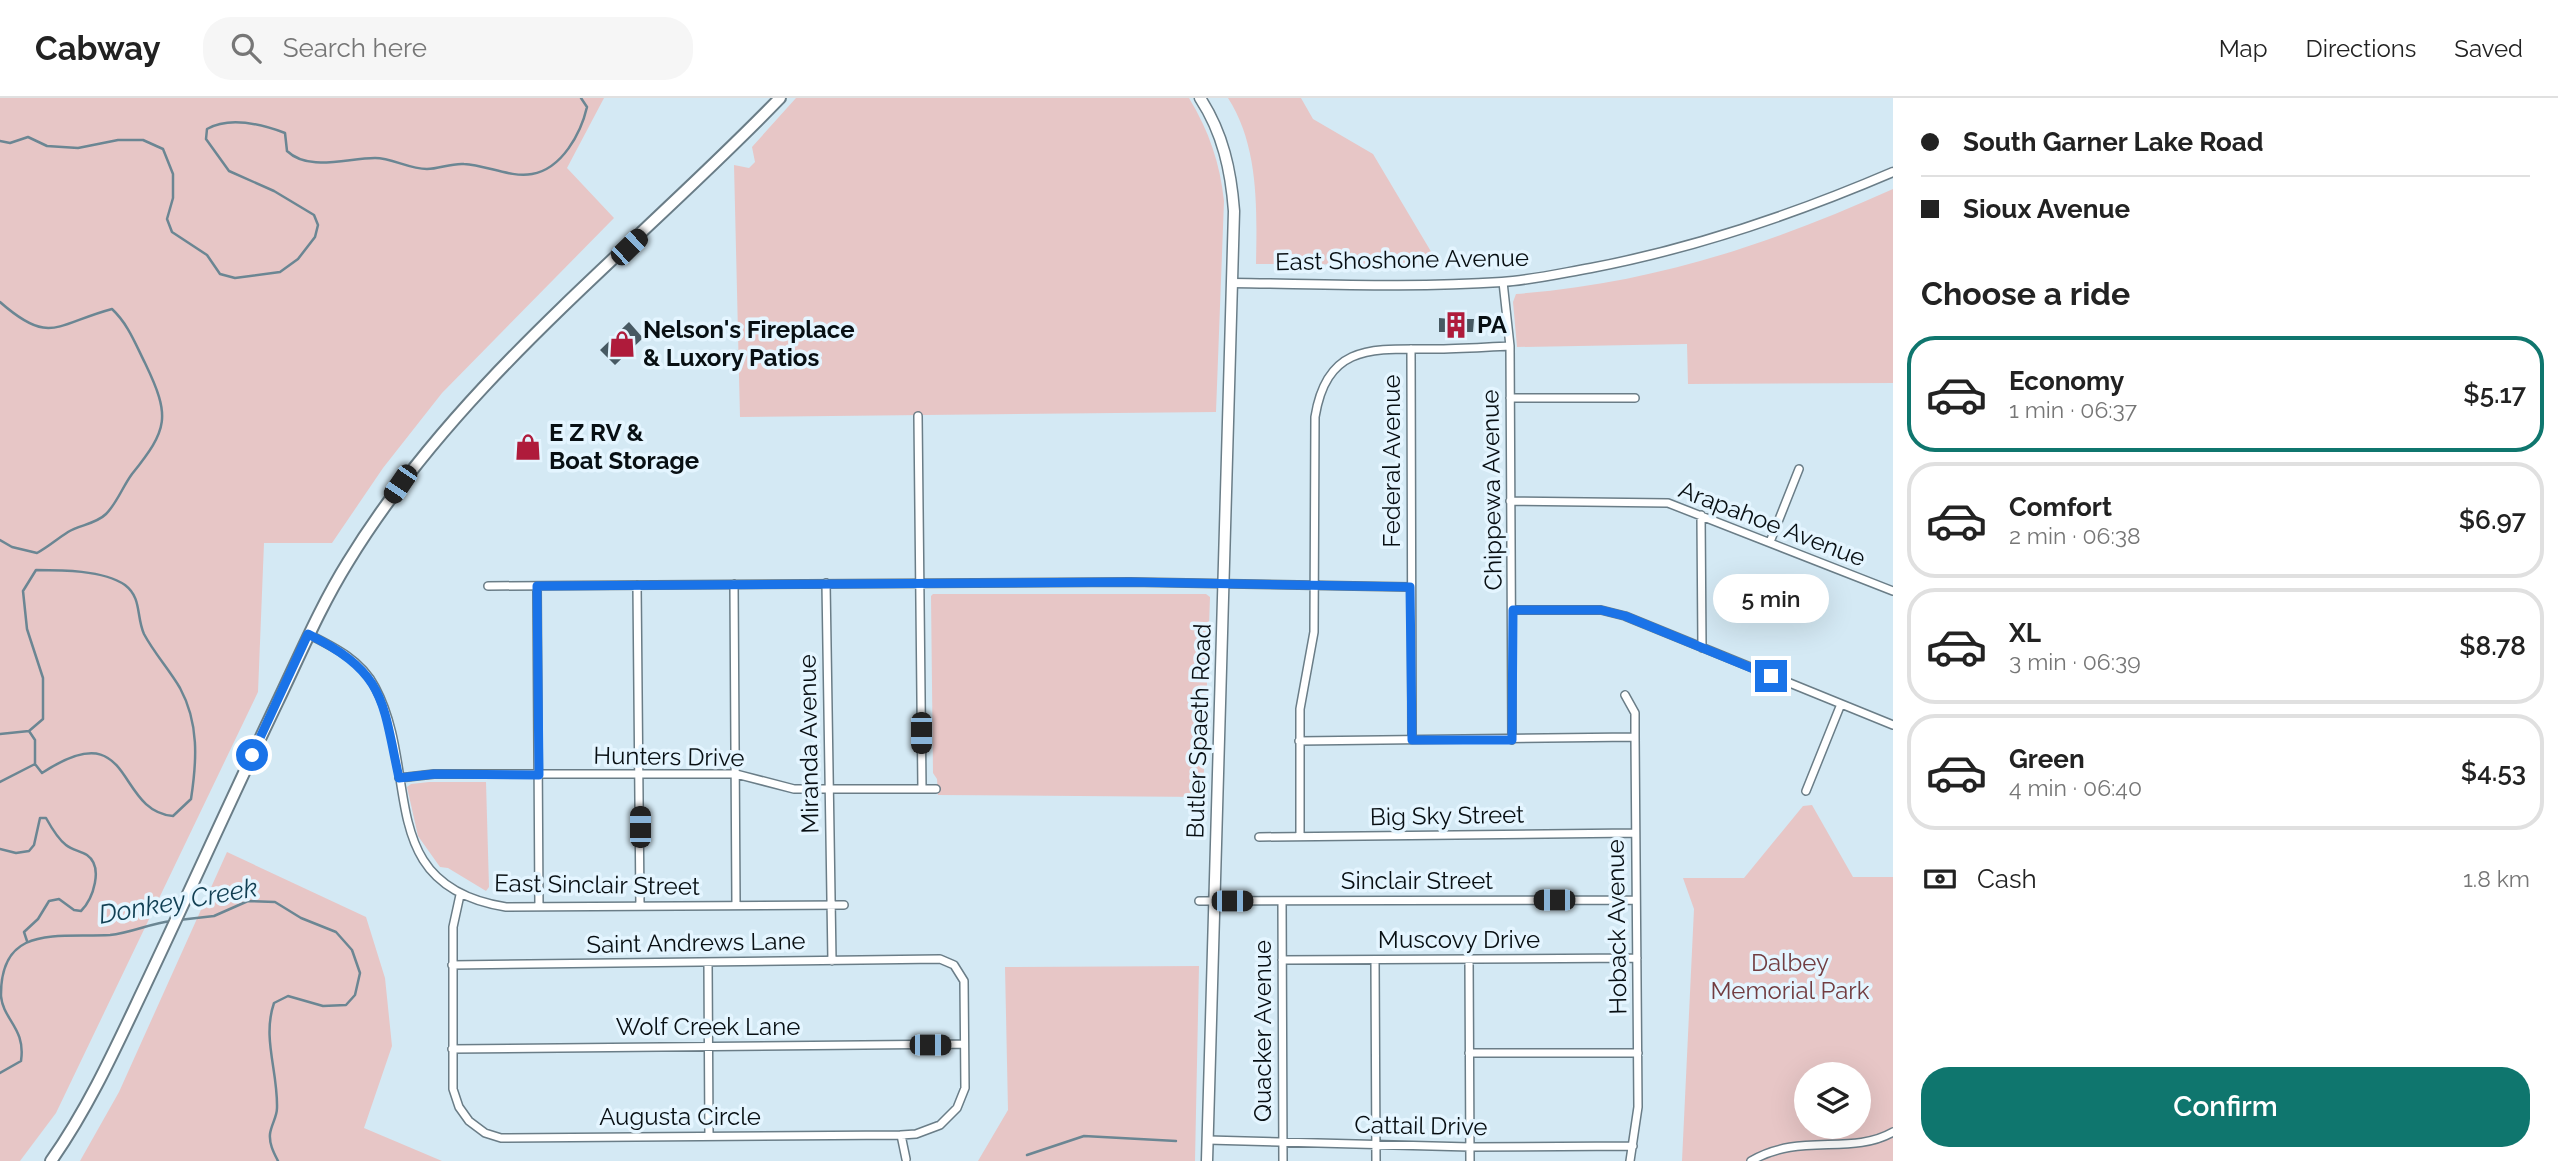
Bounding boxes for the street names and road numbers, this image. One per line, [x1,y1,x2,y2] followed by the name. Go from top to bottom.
[1275,243,1529,276] street label: East Shoshone Avenue
[1377,374,1406,548] street label: Federal Avenue
[1475,389,1508,591] street label: Chippewa Avenue
[1675,475,1870,572] street label: Arapahoe Avenue
[1180,623,1217,839] street label: Butler Spaeth Road
[792,654,825,834] street label: Miranda Avenue
[593,741,745,772] street label: Hunters Drive
[1370,800,1524,831] street label: Big Sky Street
[1600,839,1633,1015] street label: Hoback Avenue
[1341,866,1493,895] street label: Sinclair Street
[494,868,700,901] street label: East Sinclair Street
[1378,925,1540,954] street label: Muscovy Drive
[586,926,806,959] street label: Saint Andrews Lane
[1248,940,1277,1122] street label: Quacker Avenue
[616,1012,800,1041] street label: Wolf Creek Lane
[599,1102,761,1131] street label: Augusta Circle
[1354,1110,1488,1141] street label: Cattail Drive

